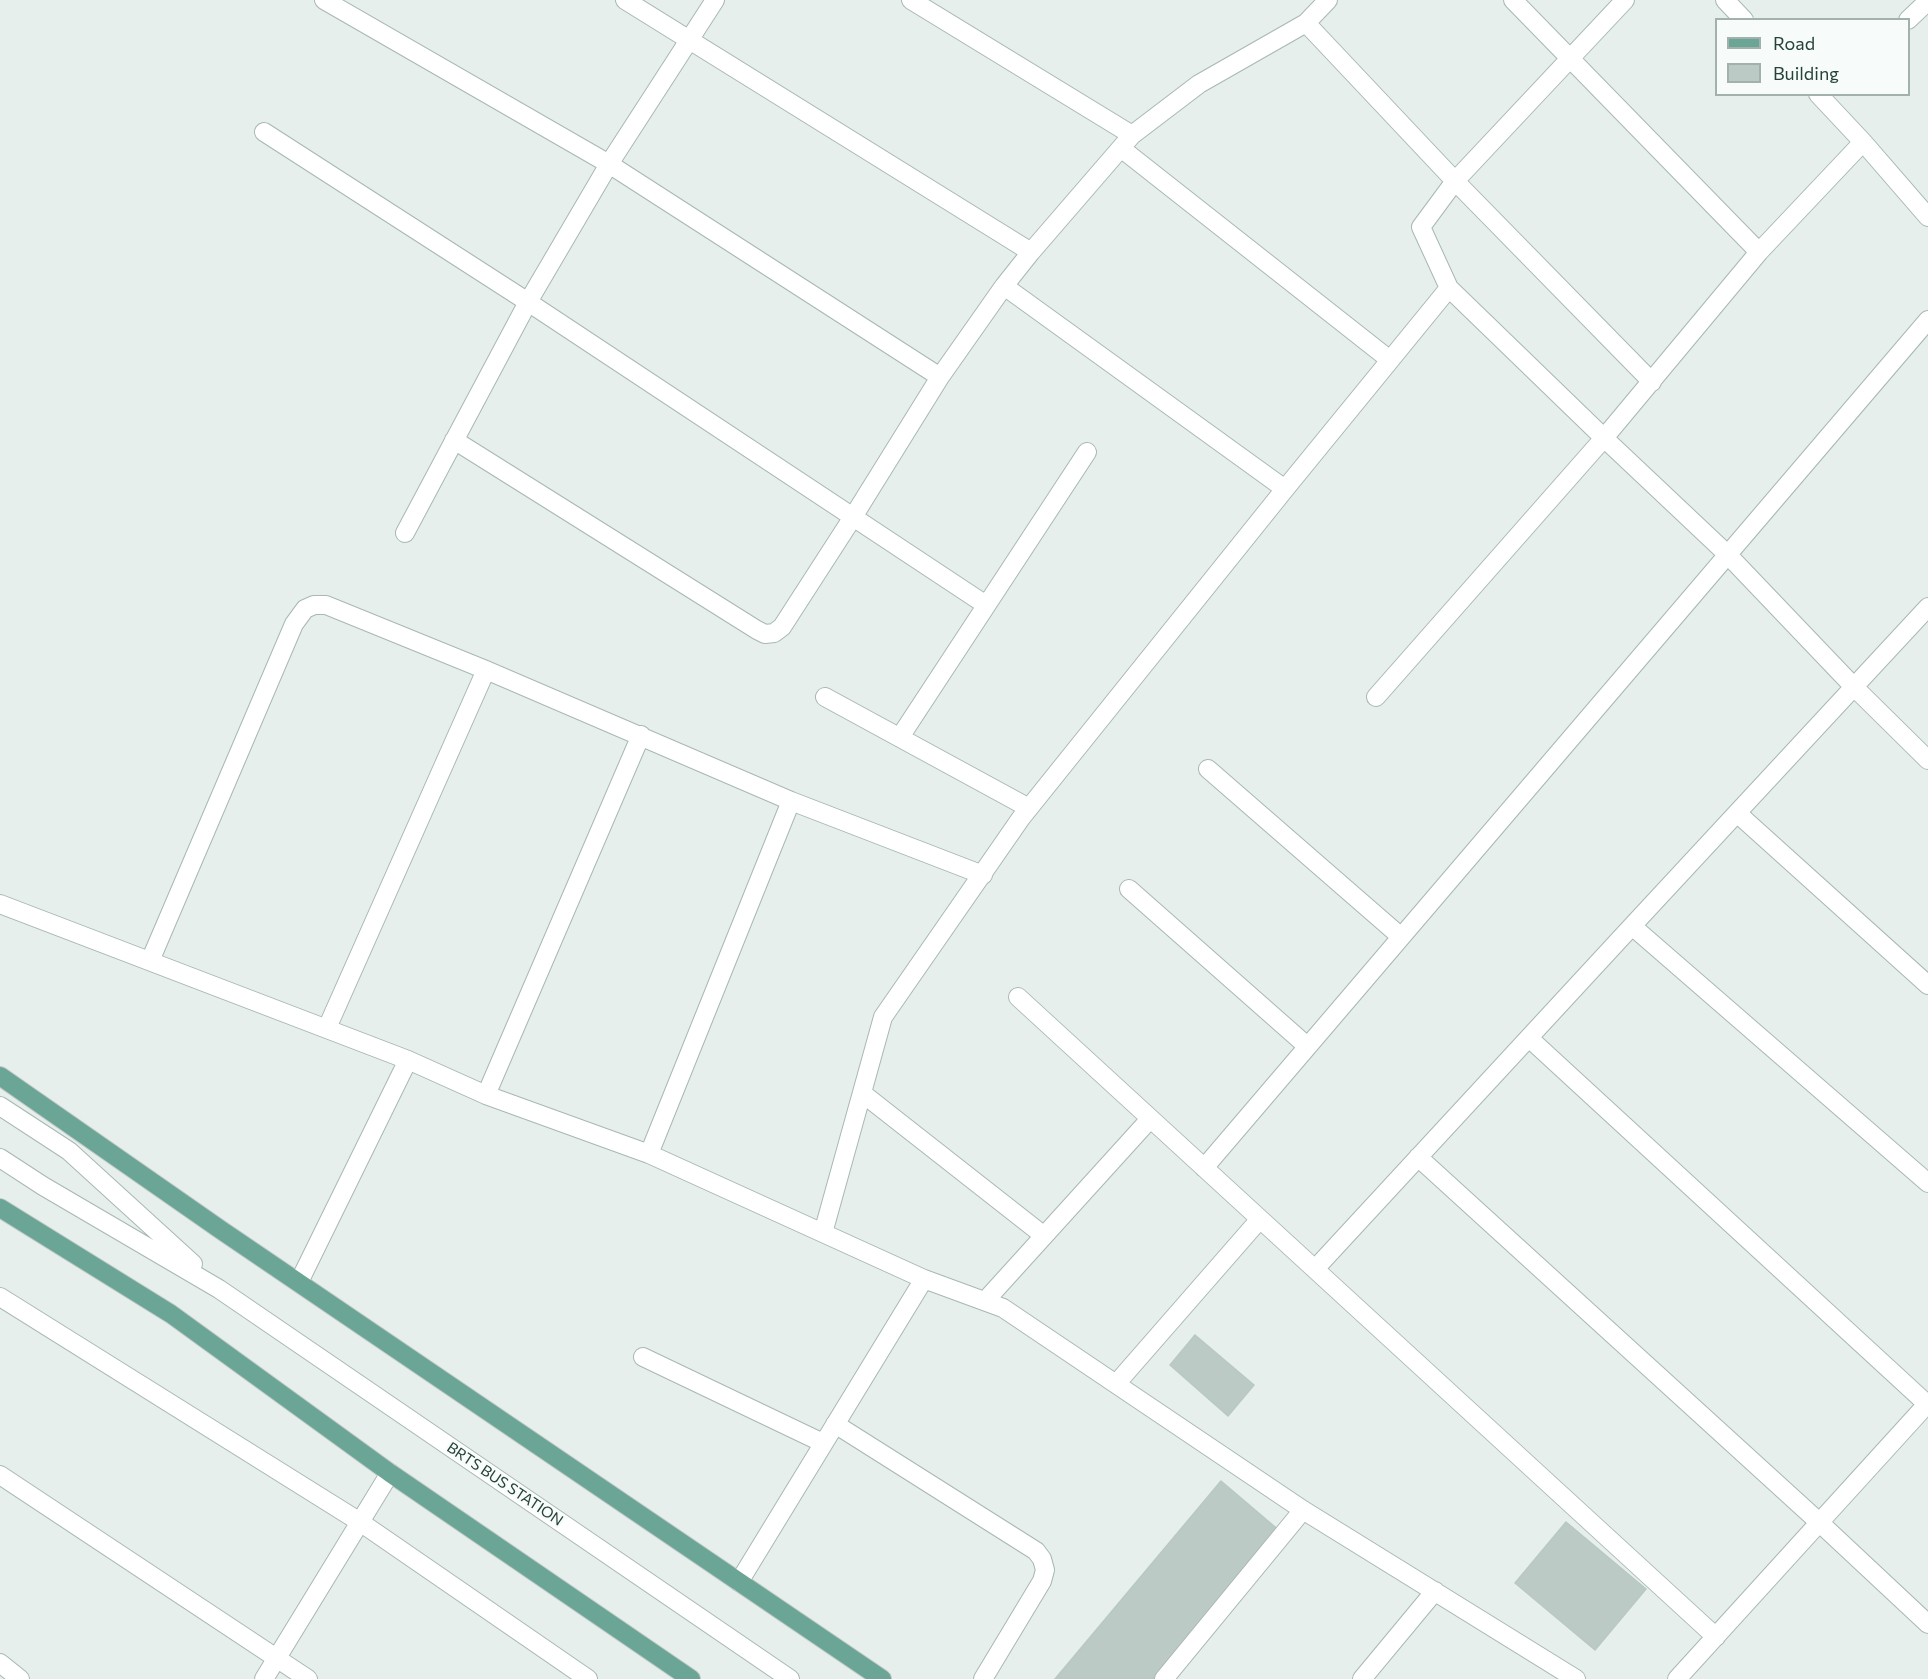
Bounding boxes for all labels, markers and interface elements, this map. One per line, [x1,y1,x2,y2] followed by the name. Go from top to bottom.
[1715,18,1910,96] legend
[1773,32,1815,54] text: Road
[1773,62,1839,84] text: Building
[443,1438,567,1530] street label: BRTS BUS STATION

